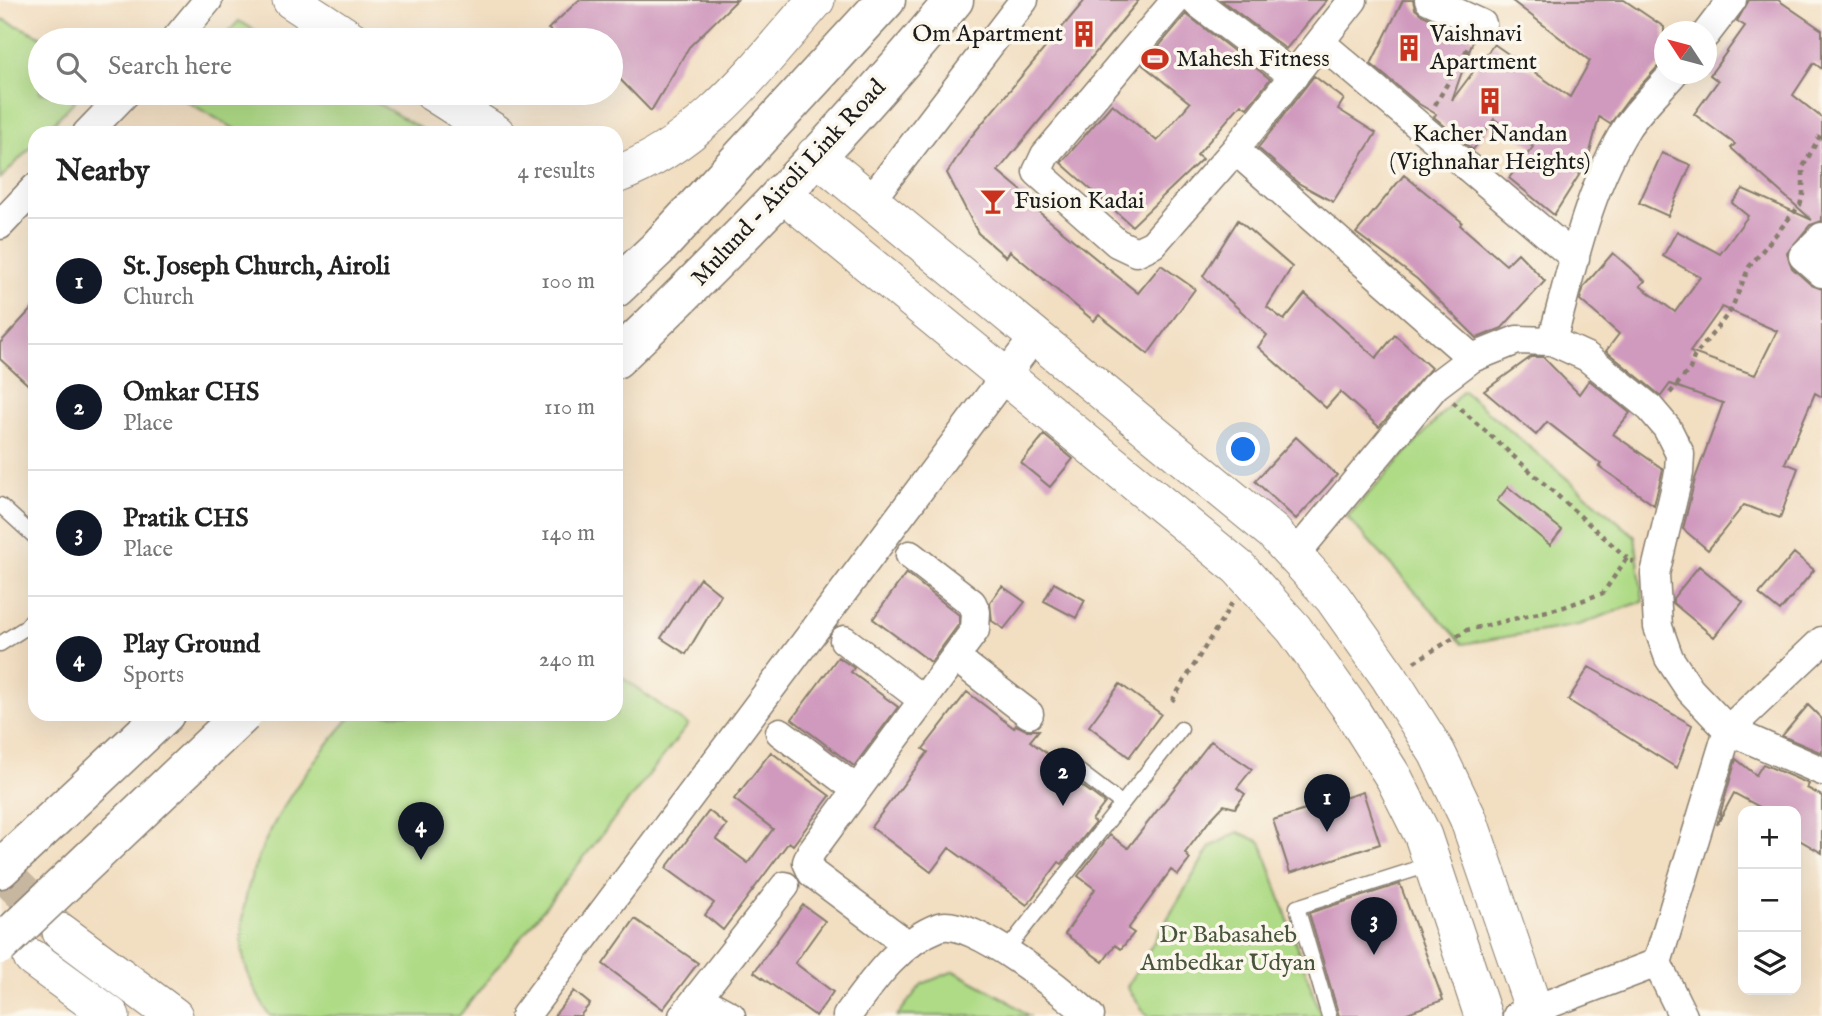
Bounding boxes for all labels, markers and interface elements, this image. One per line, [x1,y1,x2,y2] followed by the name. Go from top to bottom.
[912,19,1063,50] place label: Om Apartment
[1069,19,1099,49] building icon: Om Apartment
[1429,19,1537,78] place label: Vaishnavi Apartment
[1654,21,1717,84] north arrow
[28,28,623,105] search box
[1394,33,1424,63] building icon: Vaishnavi Apartment
[1140,44,1170,74] sports icon: Mahesh Fitness
[1176,44,1330,75] place label: Mahesh Fitness
[52,48,90,86] icon: search
[108,50,232,83] text: Search here
[685,73,893,293] street label: Mulund - Airoli Link Road
[1475,86,1505,116] building icon: Kacher Nandan (Vighnahar Heights)
[1389,119,1591,178] place label: Kacher Nandan (Vighnahar Heights)
[56,153,149,191] text: Nearby
[517,157,595,186] text: 4 results
[978,186,1008,216] bar icon: Fusion Kadai
[1014,186,1144,217] place label: Fusion Kadai
[123,250,390,283] text: St. Joseph Church, Airoli
[75,267,83,296] text: 1
[541,267,595,296] text: 100 m
[123,283,194,312] text: Church
[123,376,259,409] text: Omkar CHS
[74,393,84,422] text: 2
[544,393,595,422] text: 110 m
[123,409,173,438] text: Place
[1226,432,1260,466] your location
[123,502,249,535] text: Pratik CHS
[75,519,83,548] text: 3
[541,519,595,548] text: 140 m
[123,535,173,564] text: Place
[123,628,260,661] text: Play Ground
[73,645,85,674] text: 4
[539,645,595,674] text: 240 m
[123,661,184,690] text: Sports
[1040,748,1086,806] pin: 2
[1304,774,1350,832] pin: 1
[398,802,444,860] pin: 4
[1738,806,1801,995] map controls
[1738,806,1801,869] button: +
[1738,869,1801,932] button: −
[1351,897,1397,955] pin: 3
[1139,920,1316,979] park label: Dr Babasaheb Ambedkar Udyan
[1738,932,1801,995] button: layers

